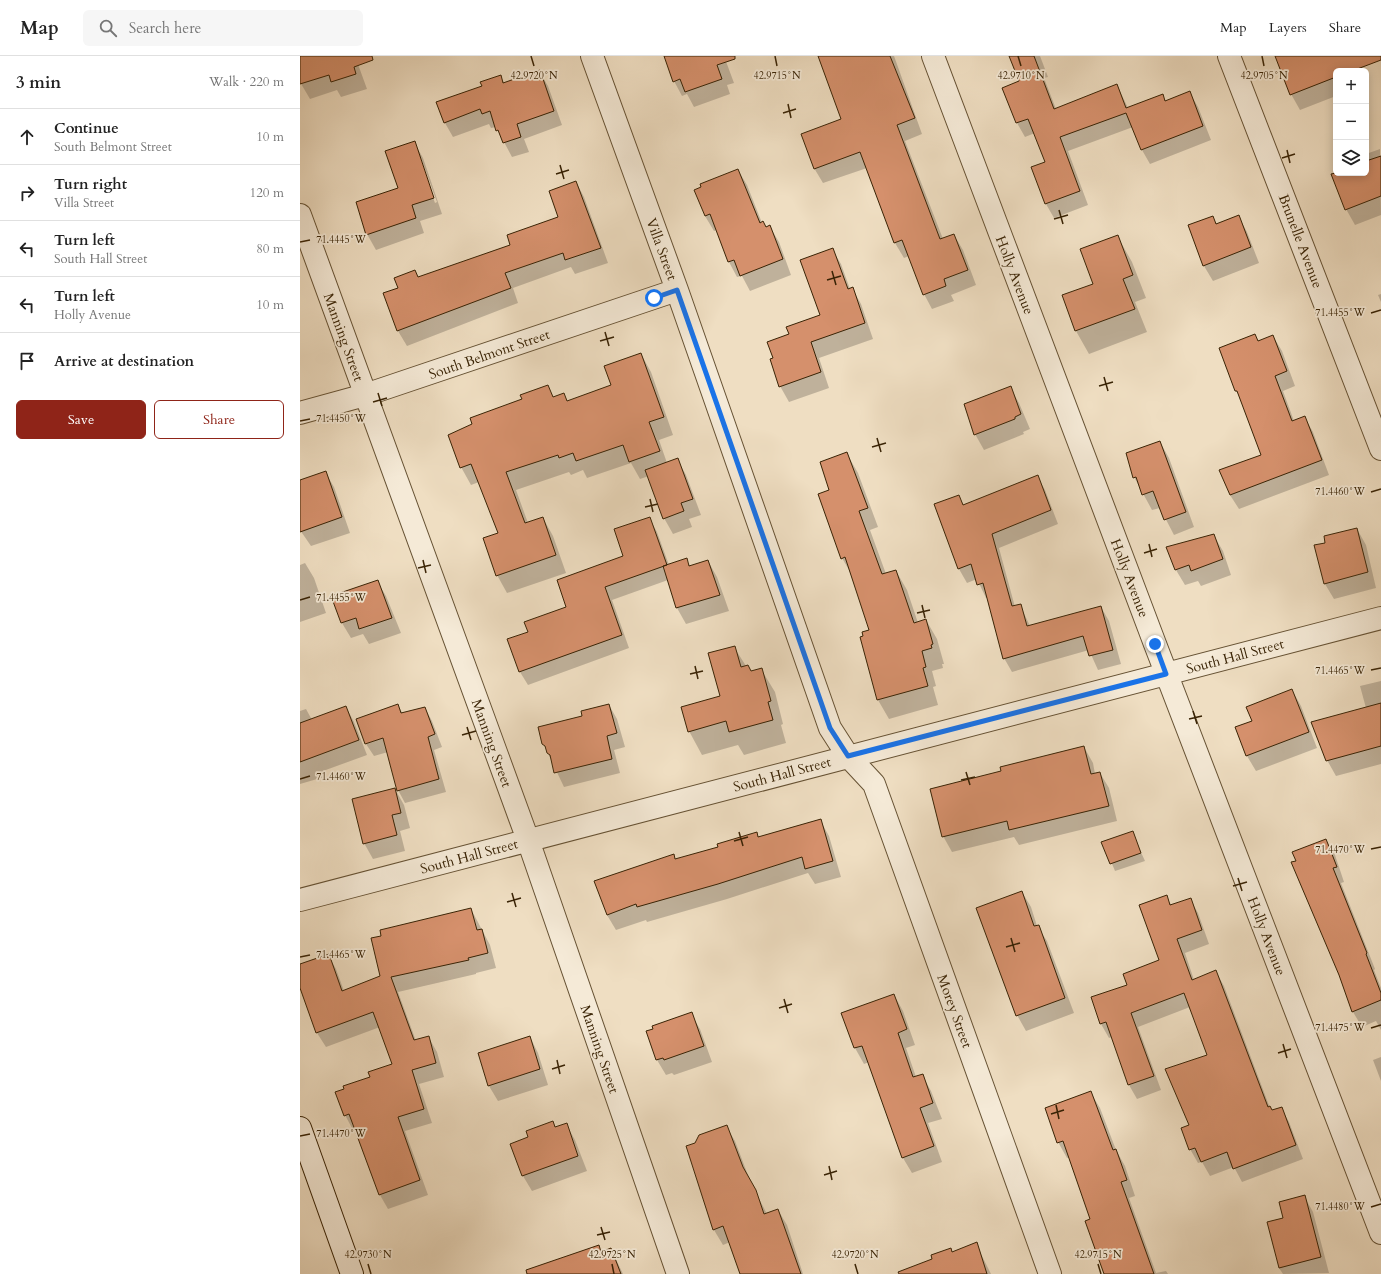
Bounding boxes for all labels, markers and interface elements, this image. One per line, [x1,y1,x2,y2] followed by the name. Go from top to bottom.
[83,10,363,46] search box
[20,15,59,41] text: Map
[97,17,119,39] icon: search
[129,18,201,38] text: Search here
[1220,18,1247,37] text: Map
[1269,18,1307,37] text: Layers
[1329,18,1361,37] text: Share
[1333,68,1369,176] map controls
[1333,68,1369,104] button: +
[511,69,558,83] text: 42.9720°N
[754,69,801,83] text: 42.9715°N
[998,69,1045,83] text: 42.9710°N
[1241,69,1288,83] text: 42.9705°N
[16,71,61,94] text: 3 min
[209,73,284,91] text: Walk · 220 m
[1333,104,1369,140] button: −
[54,118,119,138] text: Continue
[16,126,38,148] icon: ahead
[256,128,284,146] text: 10 m
[54,138,172,156] text: South Belmont Street
[1333,140,1369,176] button: layers
[54,174,127,194] text: Turn right
[16,182,38,204] icon: right
[250,184,284,202] text: 120 m
[1274,191,1327,291] street label: Brunelle Avenue
[54,194,114,212] text: Villa Street
[642,215,682,283] street label: Villa Street
[54,230,115,250] text: Turn left
[316,233,367,247] text: 71.4445°W
[991,233,1038,317] street label: Holly Avenue
[16,238,38,260] icon: left
[256,240,284,258] text: 80 m
[54,250,147,268] text: South Hall Street
[54,286,115,306] text: Turn left
[645,289,663,307] route start
[319,291,368,384] street label: Manning Street
[16,294,38,316] icon: left
[256,296,284,314] text: 10 m
[54,306,131,324] text: Holly Avenue
[1315,306,1366,320] text: 71.4455°W
[426,325,553,384] street label: South Belmont Street
[16,350,38,372] icon: arrive
[54,351,194,371] text: Arrive at destination
[16,400,146,439] button: Save
[154,400,284,439] button: Share
[316,412,367,426] text: 71.4450°W
[1315,485,1366,499] text: 71.4460°W
[1106,536,1153,620] street label: Holly Avenue
[316,591,367,605] text: 71.4455°W
[1184,634,1287,679] street label: South Hall Street
[1146,635,1164,653] route end
[1315,664,1366,678] text: 71.4465°W
[467,697,516,790] street label: Manning Street
[731,752,834,797] street label: South Hall Street
[316,770,367,784] text: 71.4460°W
[418,834,521,879] street label: South Hall Street
[1315,843,1366,857] text: 71.4470°W
[1243,894,1290,978] street label: Holly Avenue
[316,948,367,962] text: 71.4465°W
[932,972,977,1051] street label: Morey Street
[576,1002,624,1096] street label: Manning Street
[1315,1021,1366,1035] text: 71.4475°W
[316,1127,367,1141] text: 71.4470°W
[1315,1200,1366,1214] text: 71.4480°W
[345,1248,392,1262] text: 42.9730°N
[589,1248,636,1262] text: 42.9725°N
[832,1248,879,1262] text: 42.9720°N
[1075,1248,1122,1262] text: 42.9715°N

